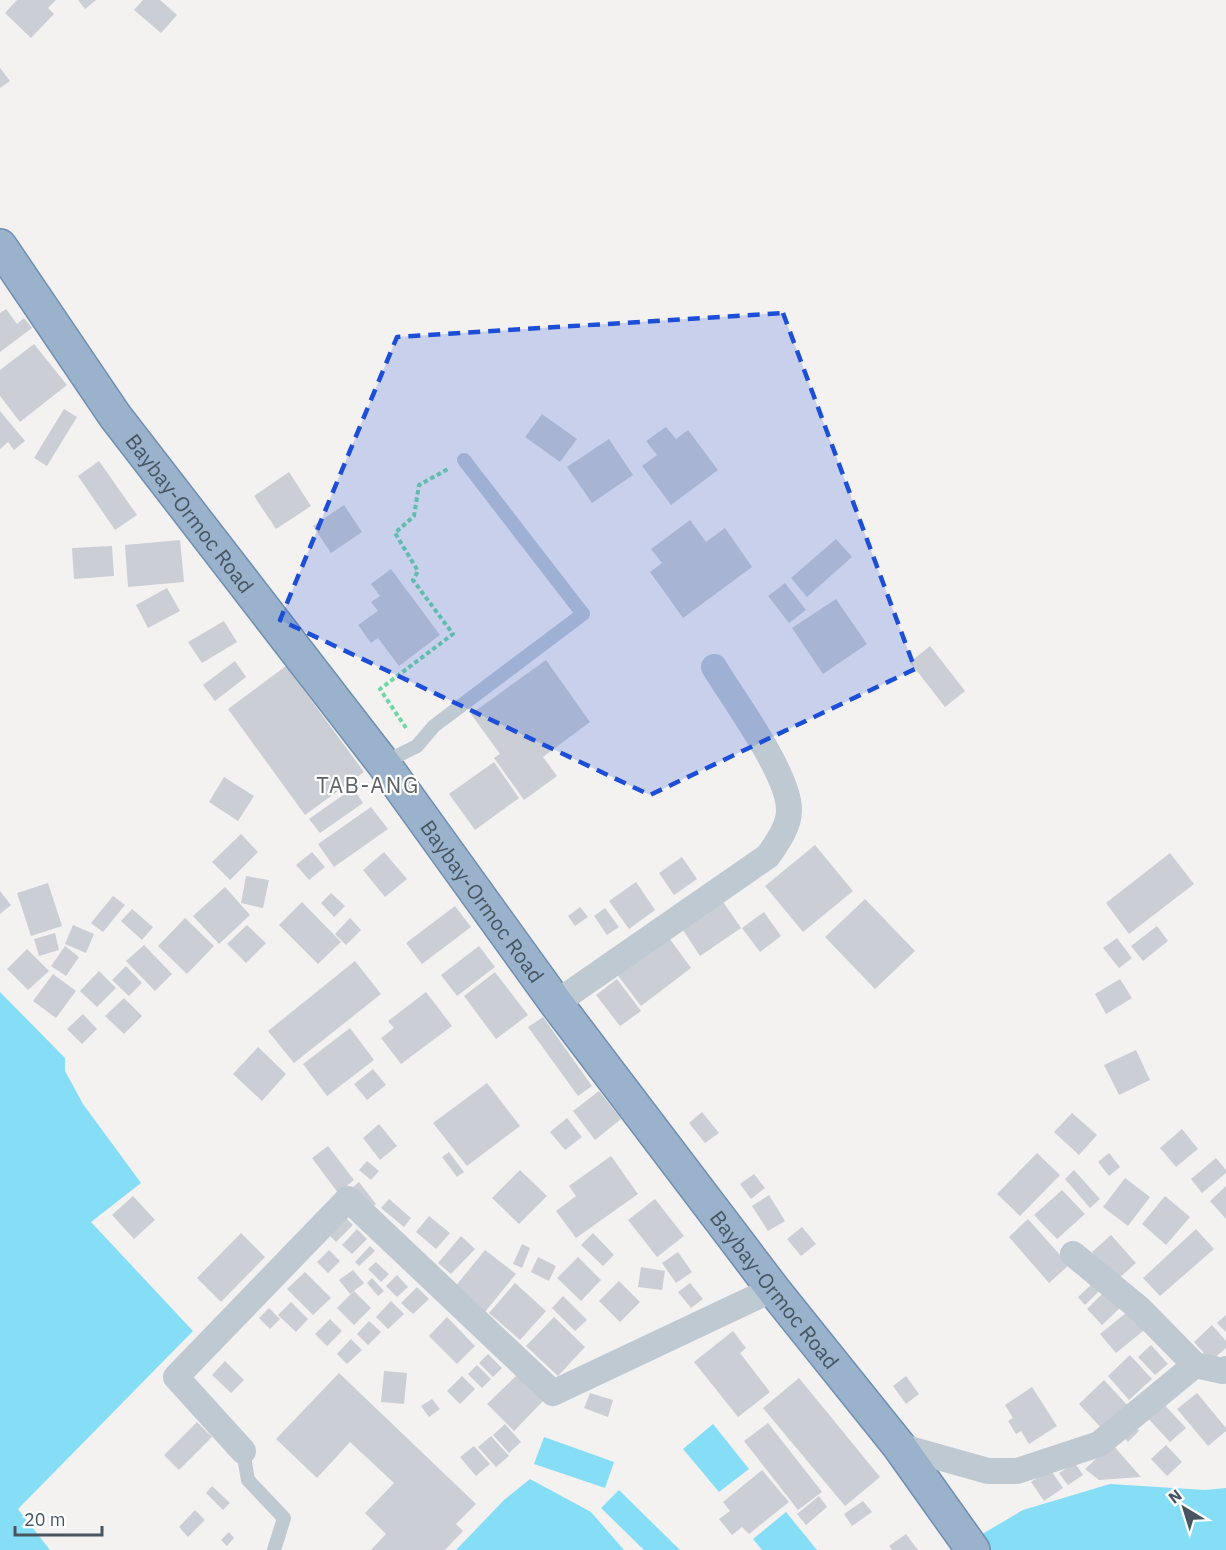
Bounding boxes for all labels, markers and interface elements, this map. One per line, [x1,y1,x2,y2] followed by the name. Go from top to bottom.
[120,428,260,599] street label: Baybay-Ormoc Road
[316,770,420,799] district label: TAB-ANG
[414,814,551,988] street label: Baybay-Ormoc Road
[704,1204,846,1375] street label: Baybay-Ormoc Road
[1154,1478,1214,1538] north arrow
[1164,1485,1185,1508] text: N
[15,1499,102,1537] scale bar
[24,1508,66,1531] text: 20 m

